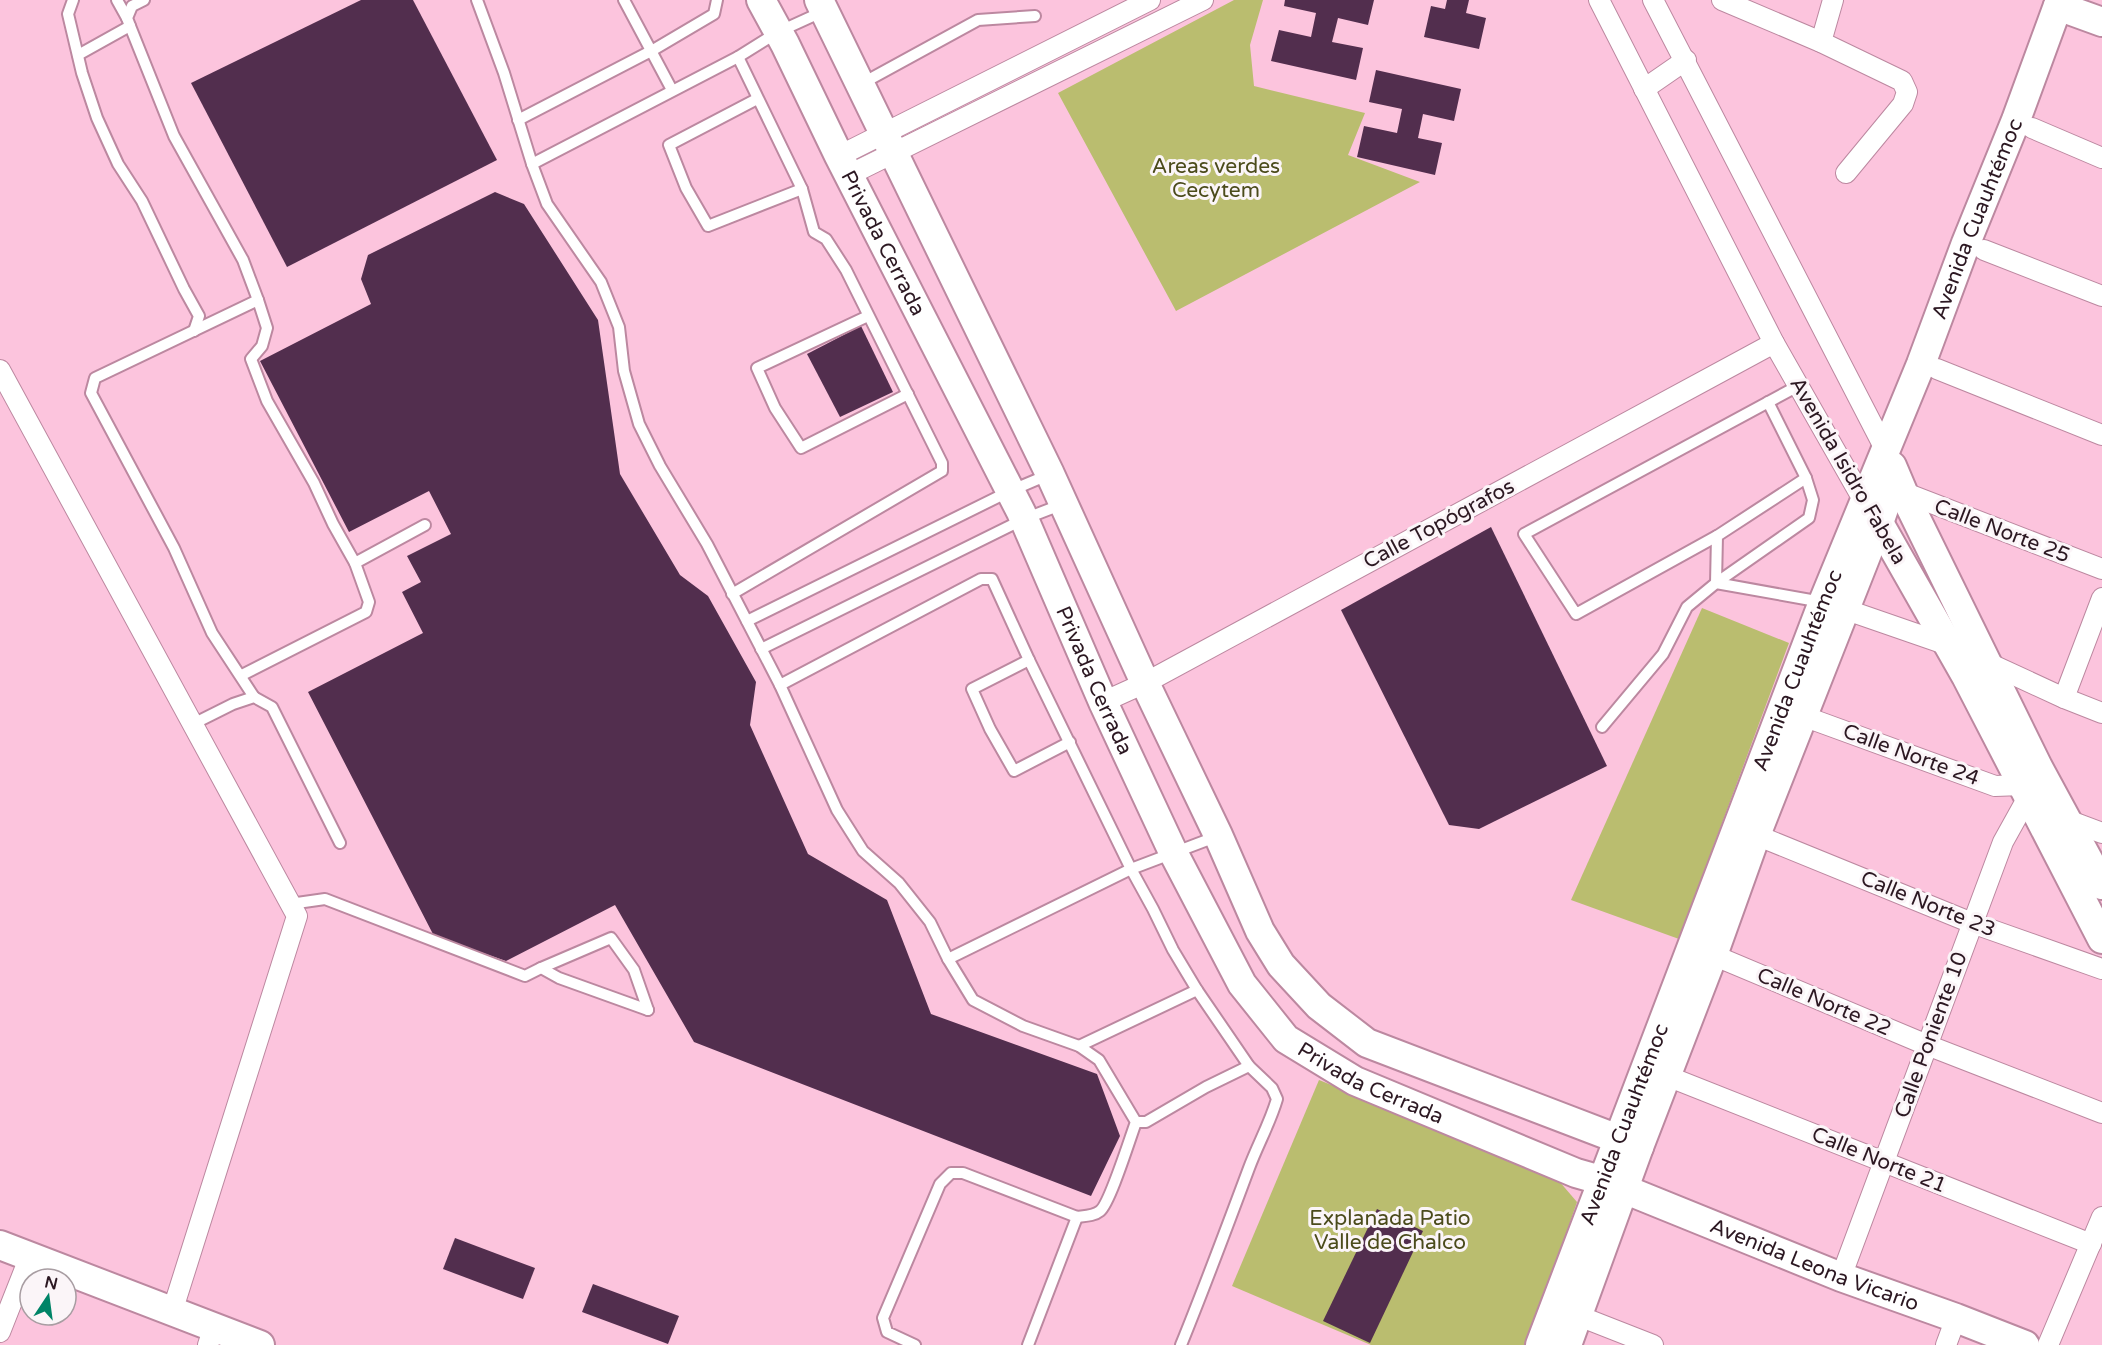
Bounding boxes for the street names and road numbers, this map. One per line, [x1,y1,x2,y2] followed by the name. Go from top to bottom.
[1926,115,2028,323] street label: Avenida Cuauhtémoc
[836,166,931,320] street label: Privada Cerrada
[1784,373,1912,569] street label: Avenida Isidro Fabela
[1359,474,1519,574] street label: Calle Topógrafos
[1931,494,2073,568] street label: Calle Norte 25
[1747,566,1847,775] street label: Avenida Cuauhtémoc
[1051,602,1138,759] street label: Privada Cerrada
[1839,719,1983,791] street label: Calle Norte 24
[1857,866,1999,942] street label: Calle Norte 23
[1889,949,1973,1121] street label: Calle Poniente 10
[1753,963,1895,1041] street label: Calle Norte 22
[1574,1020,1674,1229] street label: Avenida Cuauhtémoc
[1293,1037,1447,1129] street label: Privada Cerrada
[1808,1122,1950,1198] street label: Calle Norte 21
[1706,1213,1922,1316] street label: Avenida Leona Vicario

